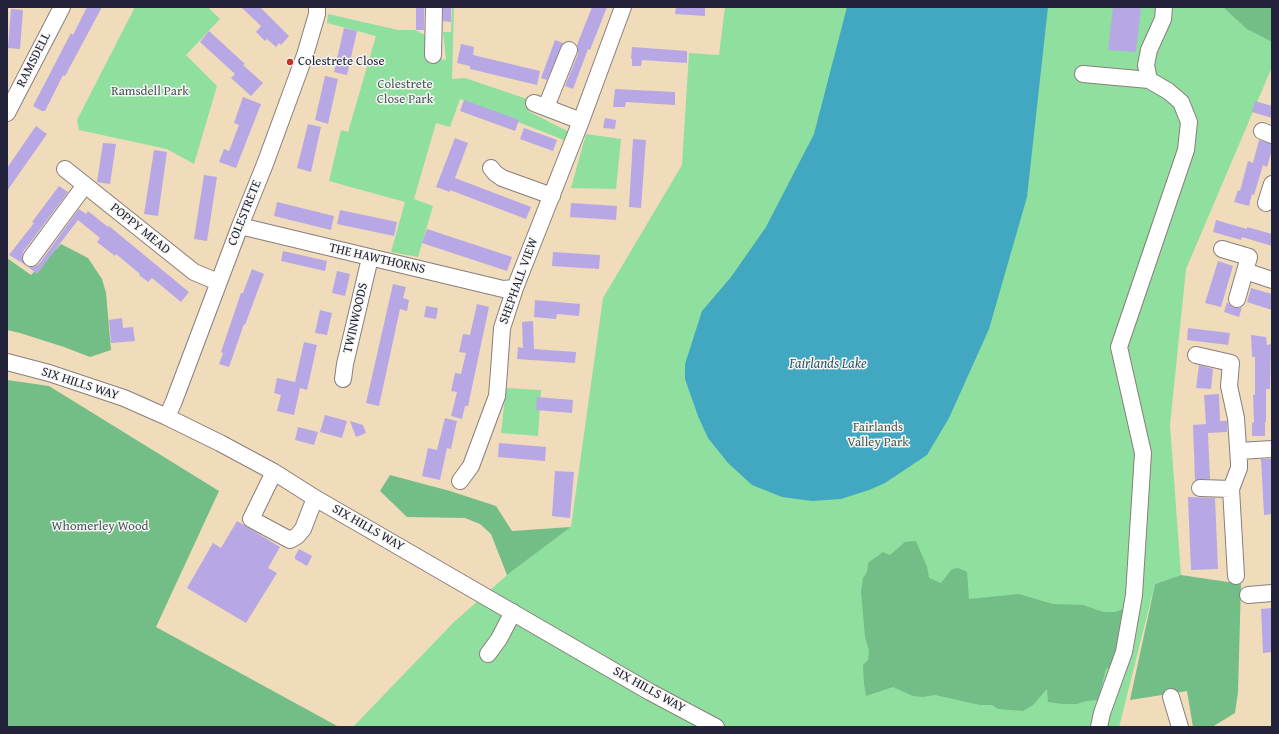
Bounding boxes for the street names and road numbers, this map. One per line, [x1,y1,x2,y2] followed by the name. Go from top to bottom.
[14,30,54,90] street label: RAMSDELL
[225,178,265,248] street label: COLESTRETE
[107,200,173,258] street label: POPPY MEAD
[496,236,542,326] street label: SHEPHALL VIEW
[327,240,427,278] street label: THE HAWTHORNS
[340,281,372,355] street label: TWINWOODS
[39,364,121,404] street label: SIX HILLS WAY
[329,501,407,555] street label: SIX HILLS WAY
[610,664,688,716] street label: SIX HILLS WAY

